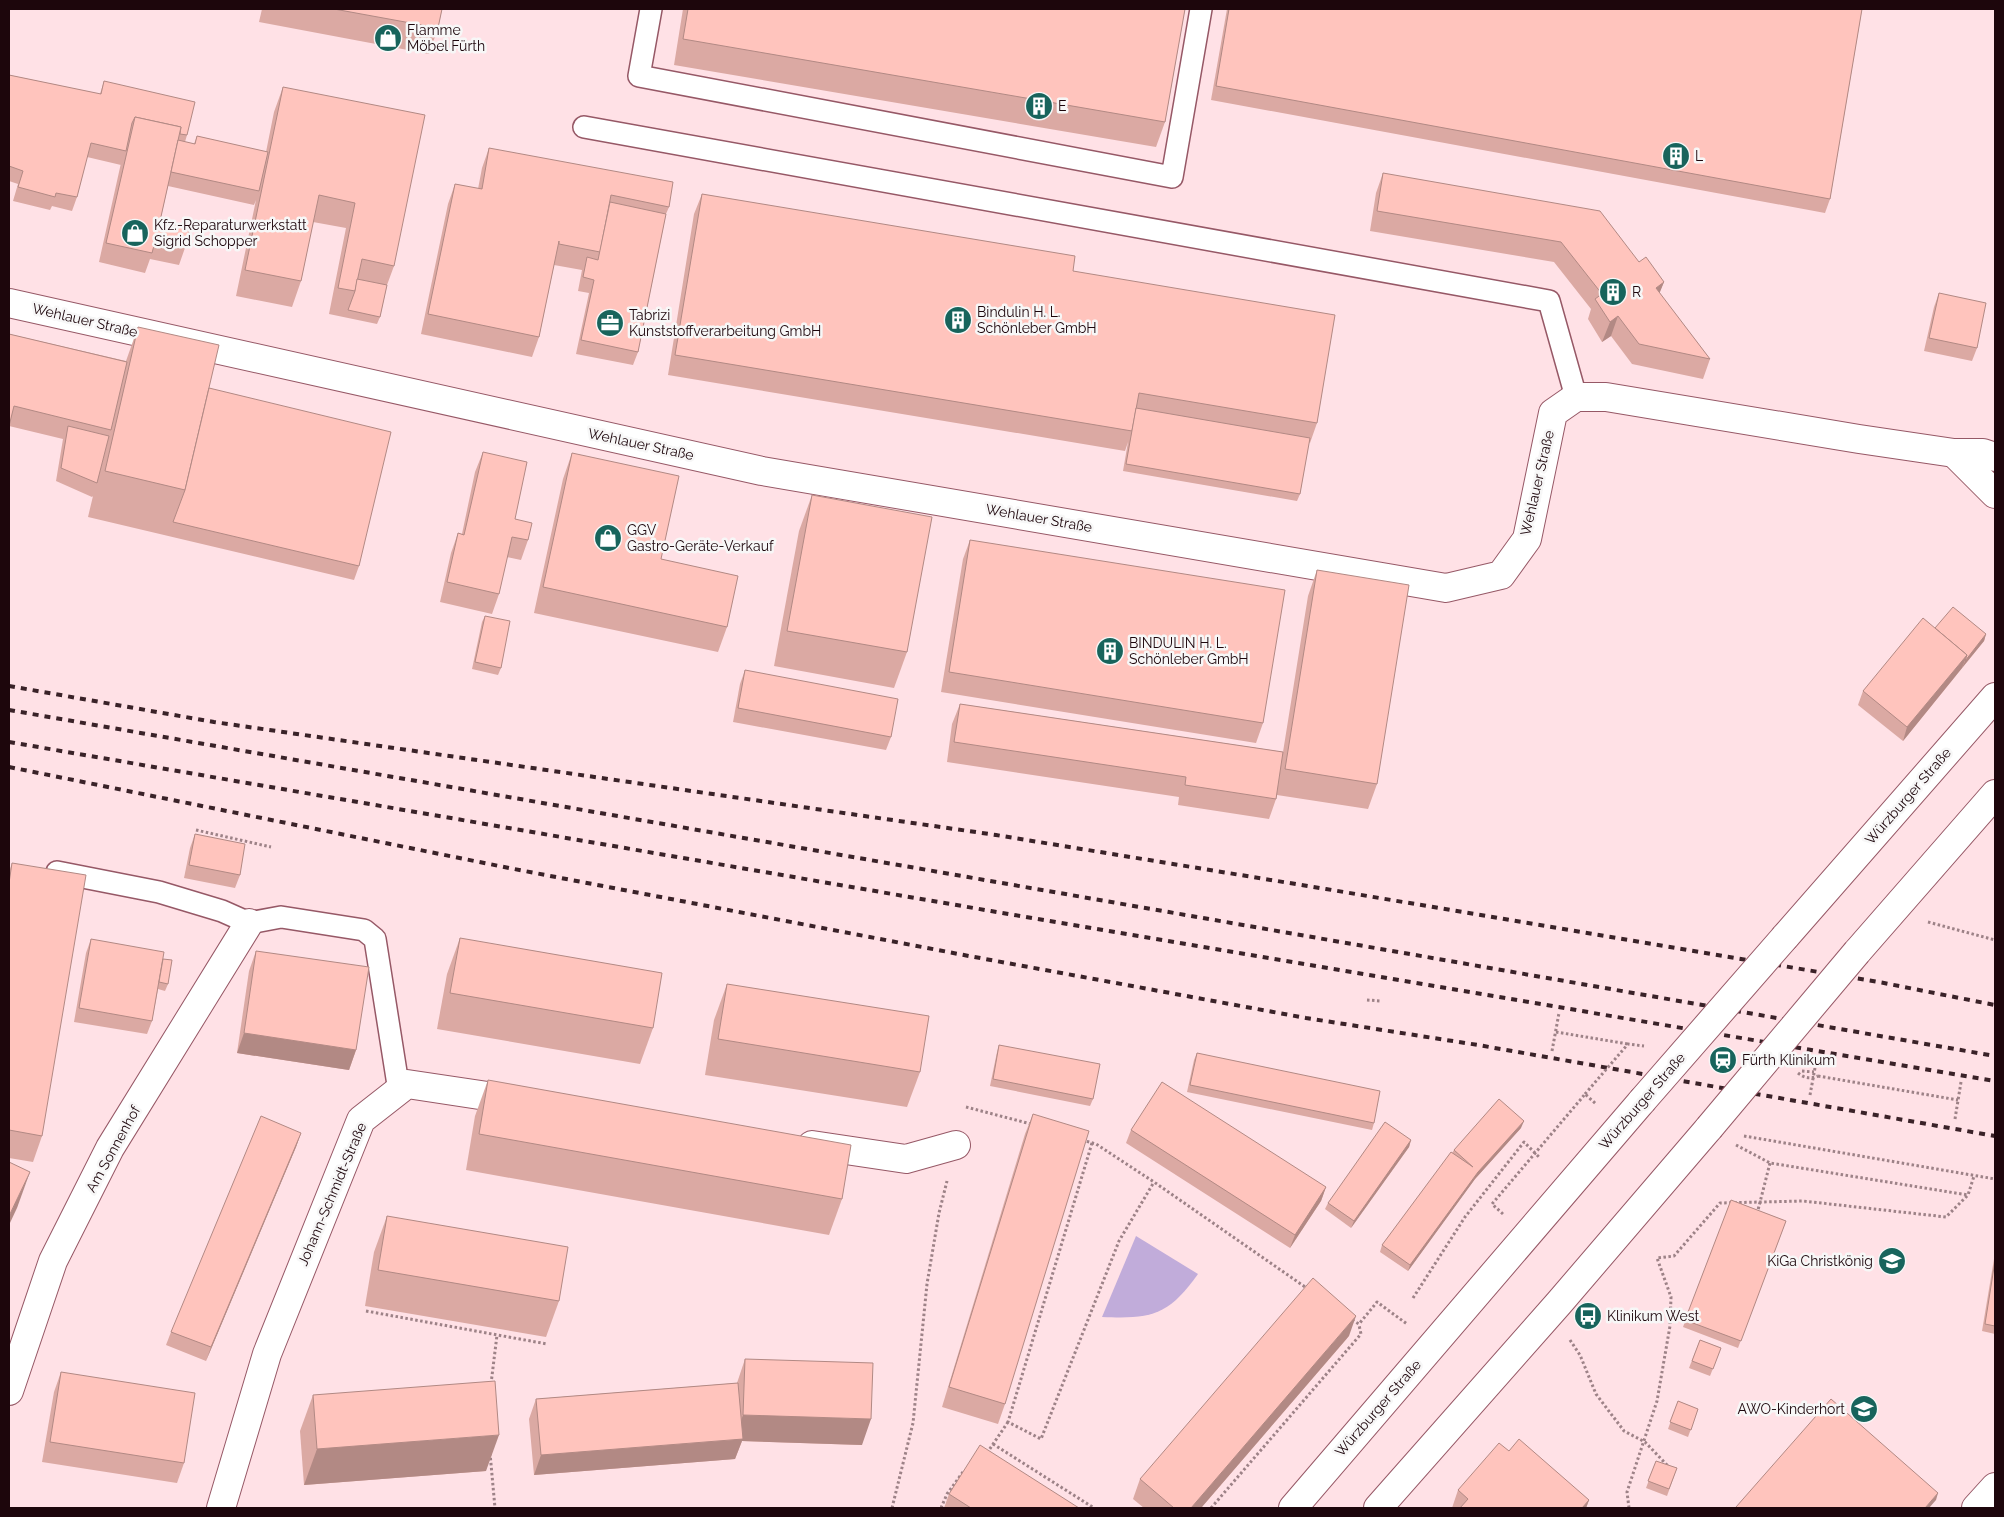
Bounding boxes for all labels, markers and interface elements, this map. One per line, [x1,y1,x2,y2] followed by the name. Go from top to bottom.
[407,22,485,54] place label: Flamme Möbel Fürth
[373,23,403,53] shop icon: Flamme Möbel Fürth
[1024,91,1054,121] building icon: E
[1058,98,1067,114] place label: E
[1661,141,1691,171] building icon: L
[1695,148,1703,164] place label: L
[154,217,307,249] place label: Kfz.-Reparaturwerkstatt Sigrid Schopper
[120,218,150,248] shop icon: Kfz.-Reparaturwerkstatt Sigrid Schopper
[1598,277,1628,307] building icon: R
[1632,284,1641,300] place label: R
[31,300,139,340] street label: Wehlauer Straße
[977,304,1097,336] place label: Bindulin H. L. Schönleber GmbH
[943,305,973,335] building icon: Bindulin H. L. Schönleber GmbH
[629,307,821,339] place label: Tabrizi Kunststoffverarbeitung GmbH
[595,308,625,338] office icon: Tabrizi Kunststoffverarbeitung GmbH
[587,425,695,463] street label: Wehlauer Straße
[1517,429,1557,537] street label: Wehlauer Straße
[985,501,1093,535] street label: Wehlauer Straße
[627,522,775,554] place label: GGV Gastro-Geräte-Verkauf
[593,523,623,553] shop icon: GGV Gastro-Geräte-Verkauf
[1129,635,1249,667] place label: BINDULIN H. L. Schönleber GmbH
[1095,636,1125,666] building icon: BINDULIN H. L. Schönleber GmbH
[1862,745,1954,847] street label: Würzburger Straße
[1708,1045,1738,1075] station icon: Fürth Klinikum
[1596,1050,1688,1152] street label: Würzburger Straße
[1742,1052,1835,1068] place label: Fürth Klinikum
[83,1102,144,1195] street label: Am Sonnenhof
[295,1120,369,1268] street label: Johann-Schmidt-Straße
[1877,1246,1907,1276] school or university icon: KiGa Christkönig
[1767,1253,1873,1269] place label: KiGa Christkönig
[1573,1301,1603,1331] bus stop icon: Klinikum West
[1607,1308,1699,1324] place label: Klinikum West
[1332,1357,1424,1459] street label: Würzburger Straße
[1849,1394,1879,1424] school or university icon: AWO-Kinderhort
[1738,1401,1845,1417] place label: AWO-Kinderhort

